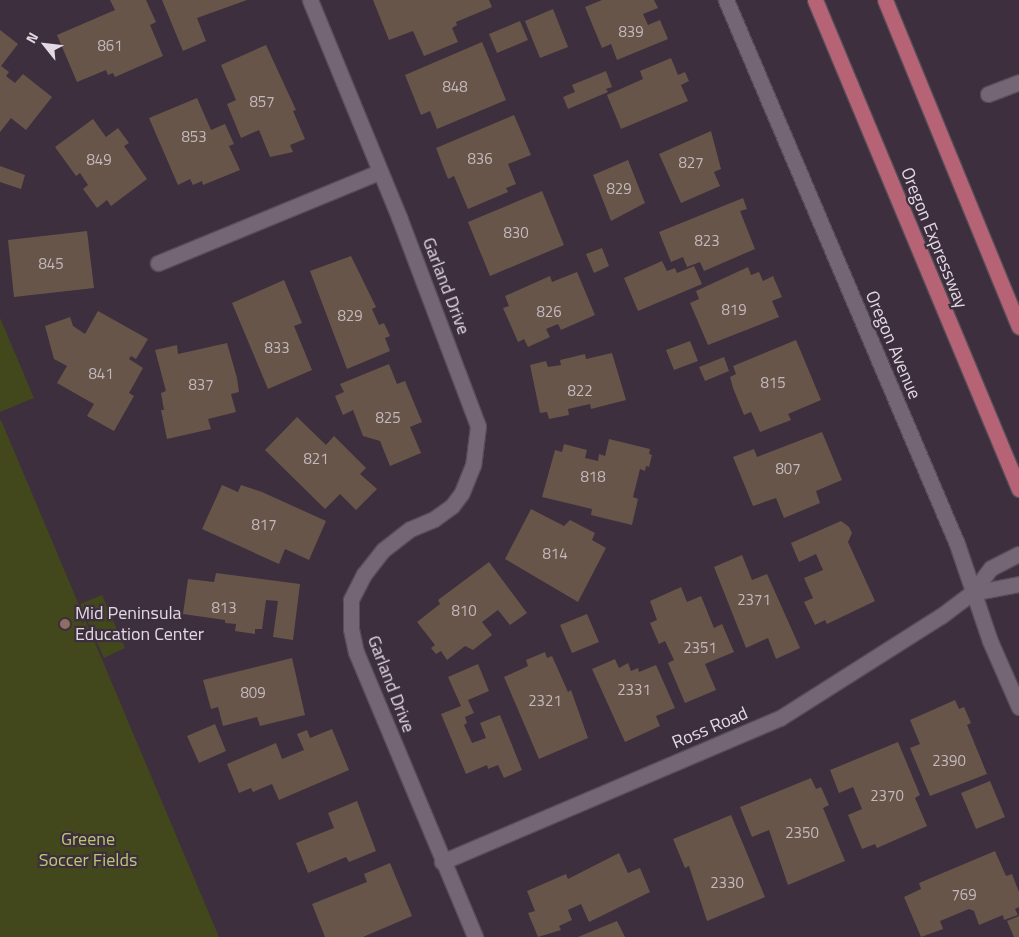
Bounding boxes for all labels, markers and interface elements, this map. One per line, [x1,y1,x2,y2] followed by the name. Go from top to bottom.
[20,20,70,70] north arrow
[618,23,644,41] house number: 839
[20,28,43,47] text: N
[97,37,123,55] house number: 861
[442,78,468,96] house number: 848
[249,93,275,111] house number: 857
[181,128,207,146] house number: 853
[467,150,493,168] house number: 836
[86,151,112,169] house number: 849
[678,154,704,172] house number: 827
[896,164,972,312] street label: Oregon Expressway
[606,180,632,198] house number: 829
[503,224,529,242] house number: 830
[694,232,720,250] house number: 823
[418,235,474,337] street label: Garland Drive
[38,255,64,273] house number: 845
[860,288,926,402] street label: Oregon Avenue
[721,301,747,319] house number: 819
[536,303,562,321] house number: 826
[337,307,363,325] house number: 829
[264,339,290,357] house number: 833
[88,365,114,383] house number: 841
[760,374,786,392] house number: 815
[188,376,214,394] house number: 837
[567,382,593,400] house number: 822
[375,409,401,427] house number: 825
[303,450,329,468] house number: 821
[775,460,801,478] house number: 807
[580,468,606,486] house number: 818
[251,516,277,534] house number: 817
[542,545,568,563] house number: 814
[737,591,771,609] house number: 2371
[211,599,237,617] house number: 813
[451,602,477,620] house number: 810
[75,603,204,646] place label: Mid Peninsula Education Center
[59,618,71,630] marker: Mid Peninsula Education Center
[363,633,419,735] street label: Garland Drive
[683,639,717,657] house number: 2351
[617,681,651,699] house number: 2331
[240,684,266,702] house number: 809
[528,692,562,710] house number: 2321
[669,702,751,754] street label: Ross Road
[932,752,966,770] house number: 2390
[870,787,904,805] house number: 2370
[785,824,819,842] house number: 2350
[39,829,137,872] park label: Greene Soccer Fields
[710,874,744,892] house number: 2330
[951,886,977,904] house number: 769

